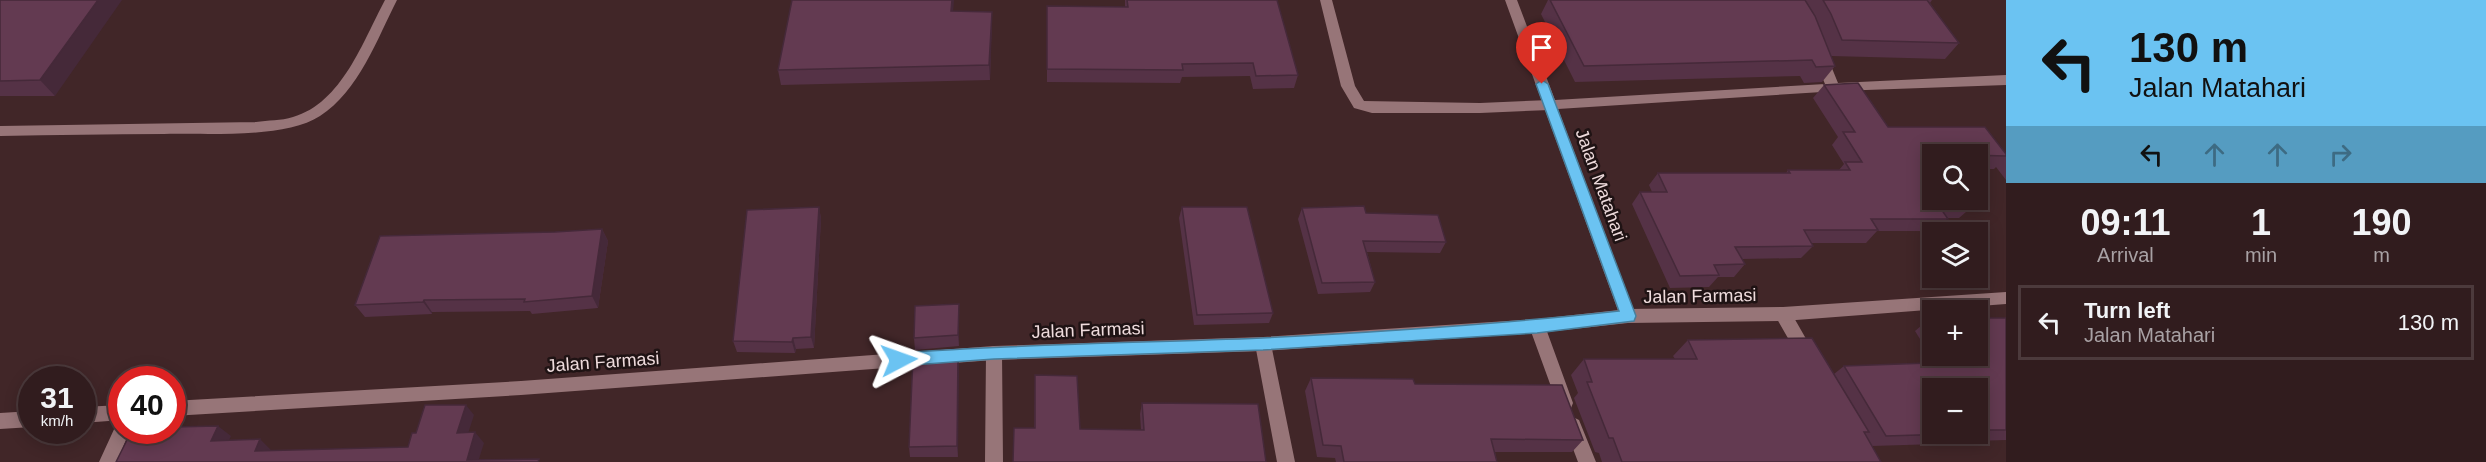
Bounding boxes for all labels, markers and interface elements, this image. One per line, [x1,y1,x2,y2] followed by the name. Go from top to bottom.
[1516,22,1567,84] pin
[2030,24,2108,102] icon: left
[2129,24,2248,71] text: 130 m
[1525,31,1558,64] icon: arrive
[2129,73,2306,103] text: Jalan Matahari
[1571,126,1631,244] street label: Jalan Matahari
[2135,138,2168,171] icon: left
[2198,138,2231,171] icon: ahead
[2261,138,2294,171] icon: ahead
[2324,138,2357,171] icon: right
[1922,144,1988,444] map controls
[1922,144,1988,210] button: search
[2080,202,2170,243] text: 09:11
[2251,202,2271,243] text: 1
[2352,202,2412,243] text: 190
[1922,222,1988,288] button: layers
[2097,244,2154,266] text: Arrival
[2245,244,2277,266] text: min
[2373,244,2390,266] text: m
[1643,285,1757,307] street label: Jalan Farmasi
[2084,298,2170,323] text: Turn left
[1922,300,1988,366] button: +
[2033,306,2066,339] icon: left
[2398,310,2459,335] text: 130 m
[1031,318,1145,342] street label: Jalan Farmasi
[2084,324,2215,346] text: Jalan Matahari
[867,328,931,392] position arrow
[546,348,660,376] street label: Jalan Farmasi
[108,366,186,444] speed limit sign: 40
[1922,378,1988,444] button: −
[40,381,74,414] text: 31
[41,412,73,429] text: km/h

